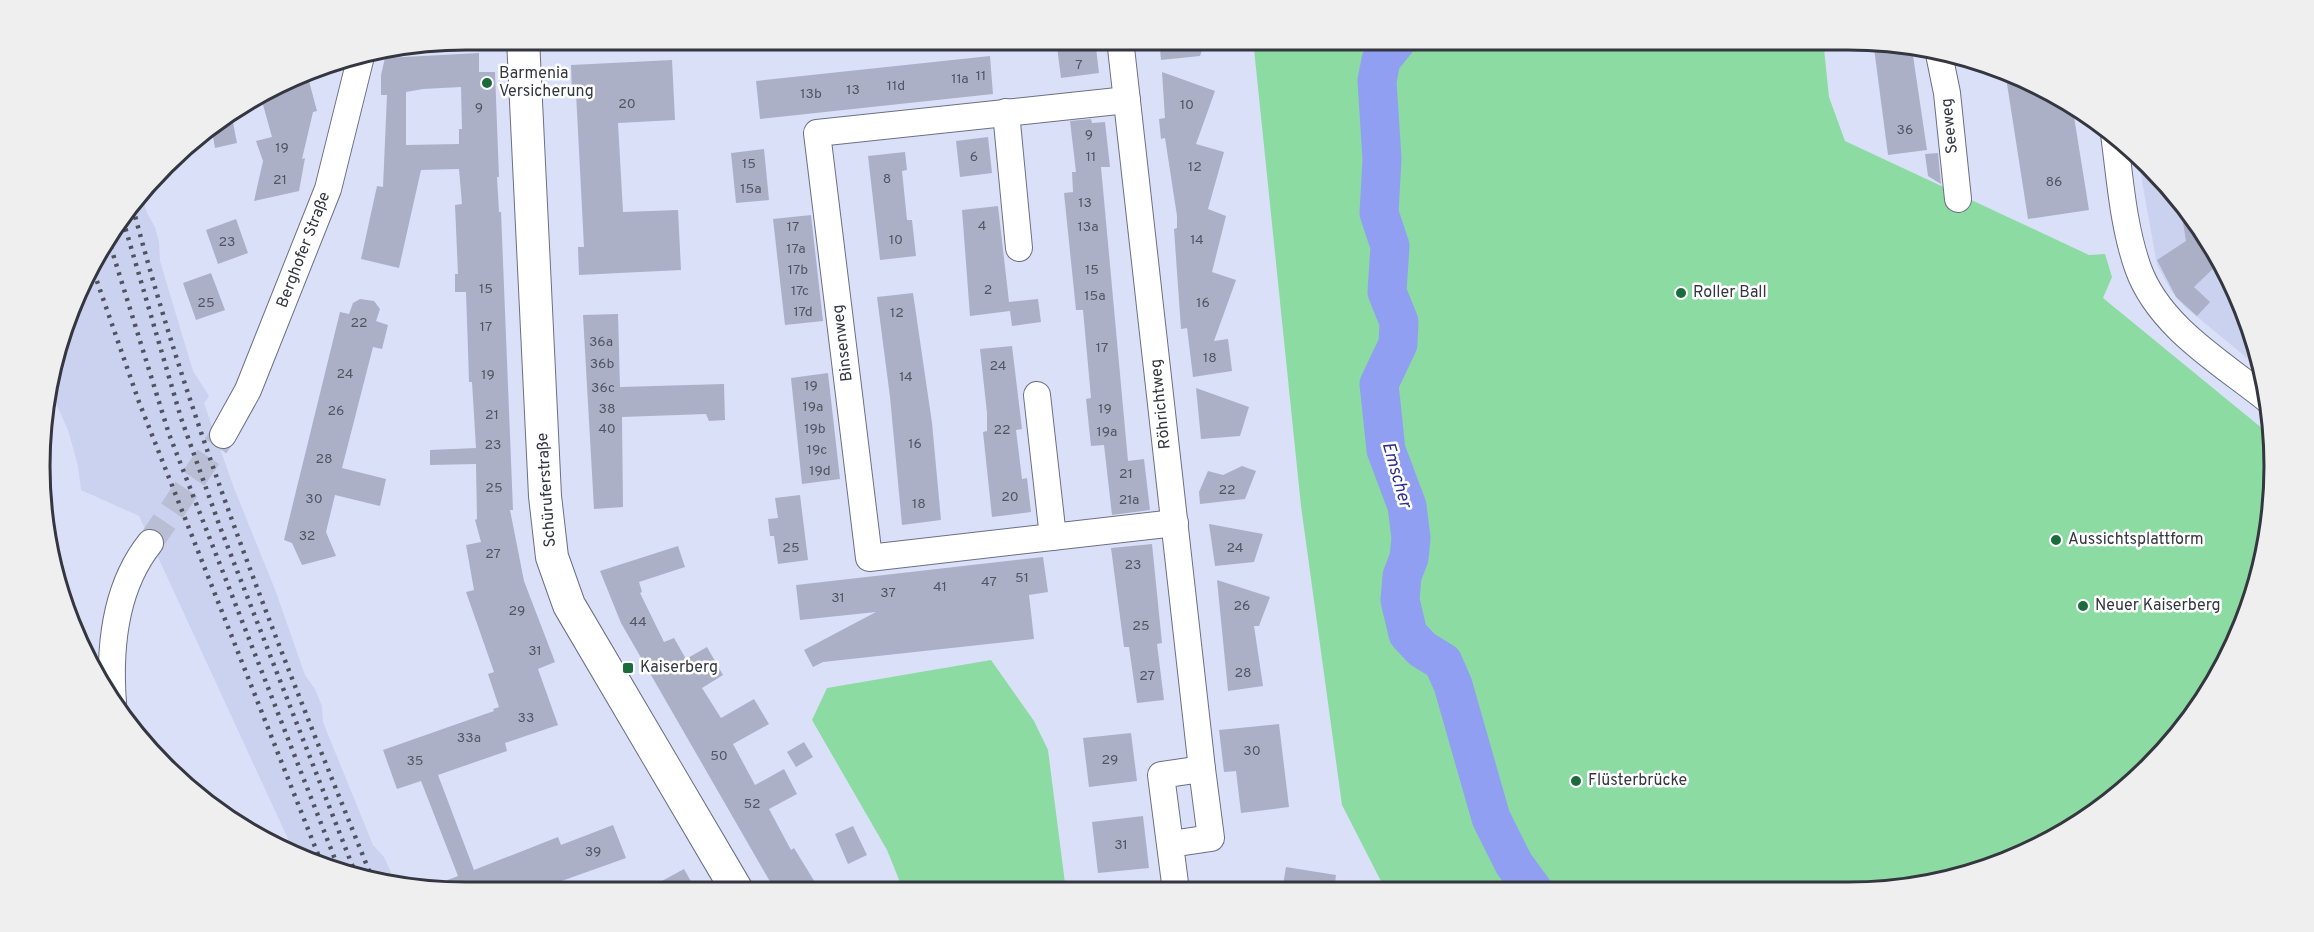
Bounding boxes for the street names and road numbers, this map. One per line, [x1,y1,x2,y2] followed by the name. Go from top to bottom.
[1937,97,1963,155] street label: Seeweg
[273,189,335,311] street label: Berghofer Straße
[828,303,858,383] street label: Binsenweg
[1146,358,1176,450] street label: Röhrichtweg
[533,432,561,548] street label: Schüruferstraße

